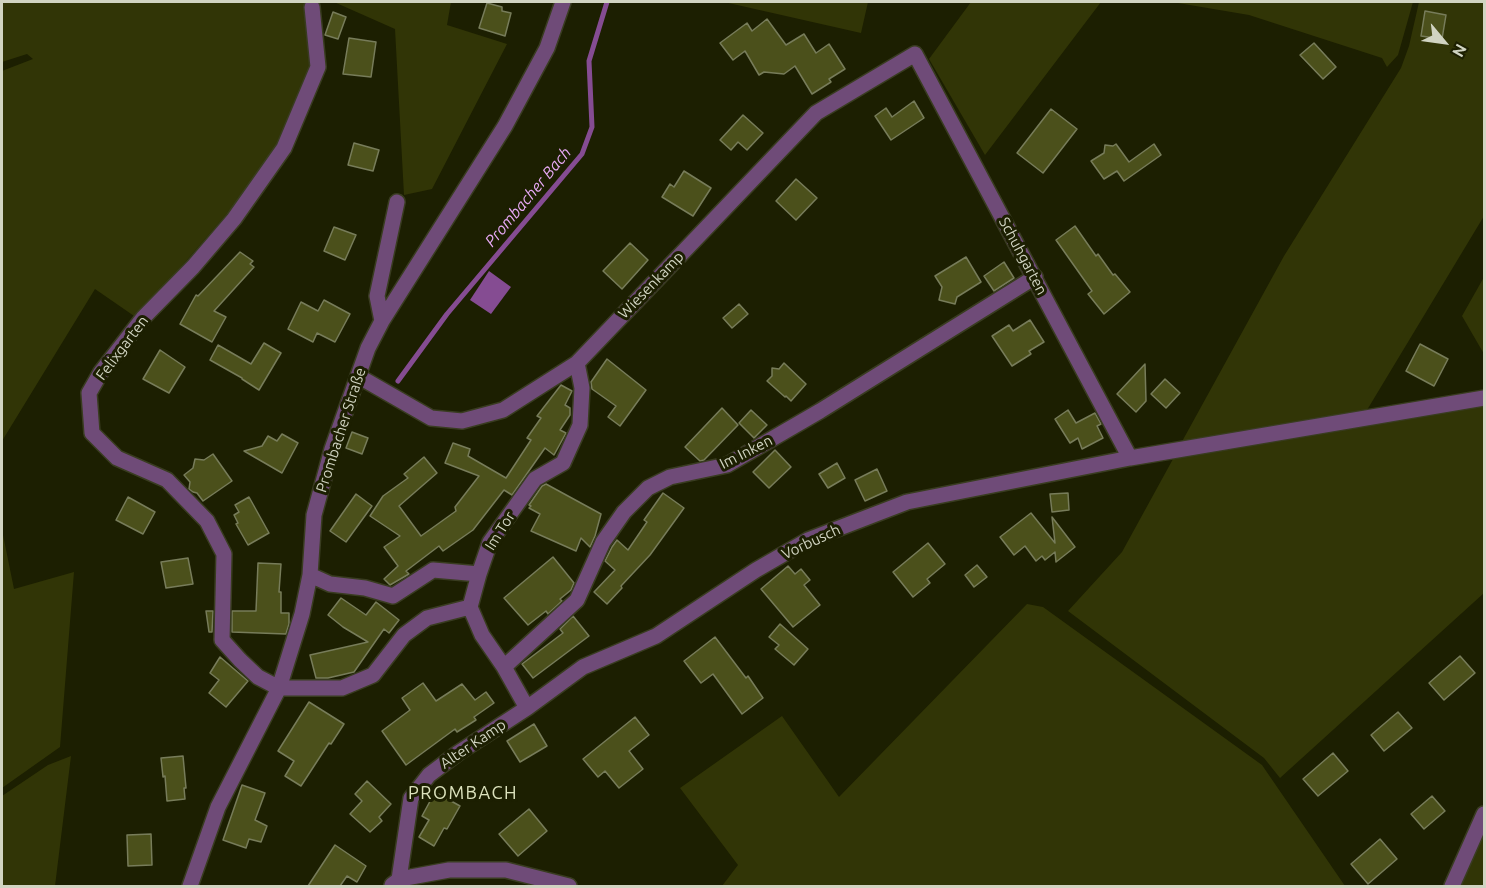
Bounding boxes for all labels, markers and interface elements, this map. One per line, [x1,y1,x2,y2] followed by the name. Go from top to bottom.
[1414,12,1474,72] north arrow
[1449,41,1471,60] text: N
[481,143,575,251] water label: Prombacher Bach
[995,214,1051,298] street label: Schuhgarten
[615,248,687,322] street label: Wiesenkamp
[92,312,152,384] street label: Felixgarten
[312,365,370,495] street label: Prombacher Straße
[717,431,775,473] street label: Im Inken
[481,508,519,554] street label: Im Tor
[779,521,843,563] street label: Vorbusch
[437,715,509,773] street label: Alter Kamp
[408,782,518,804] district label: PROMBACH

